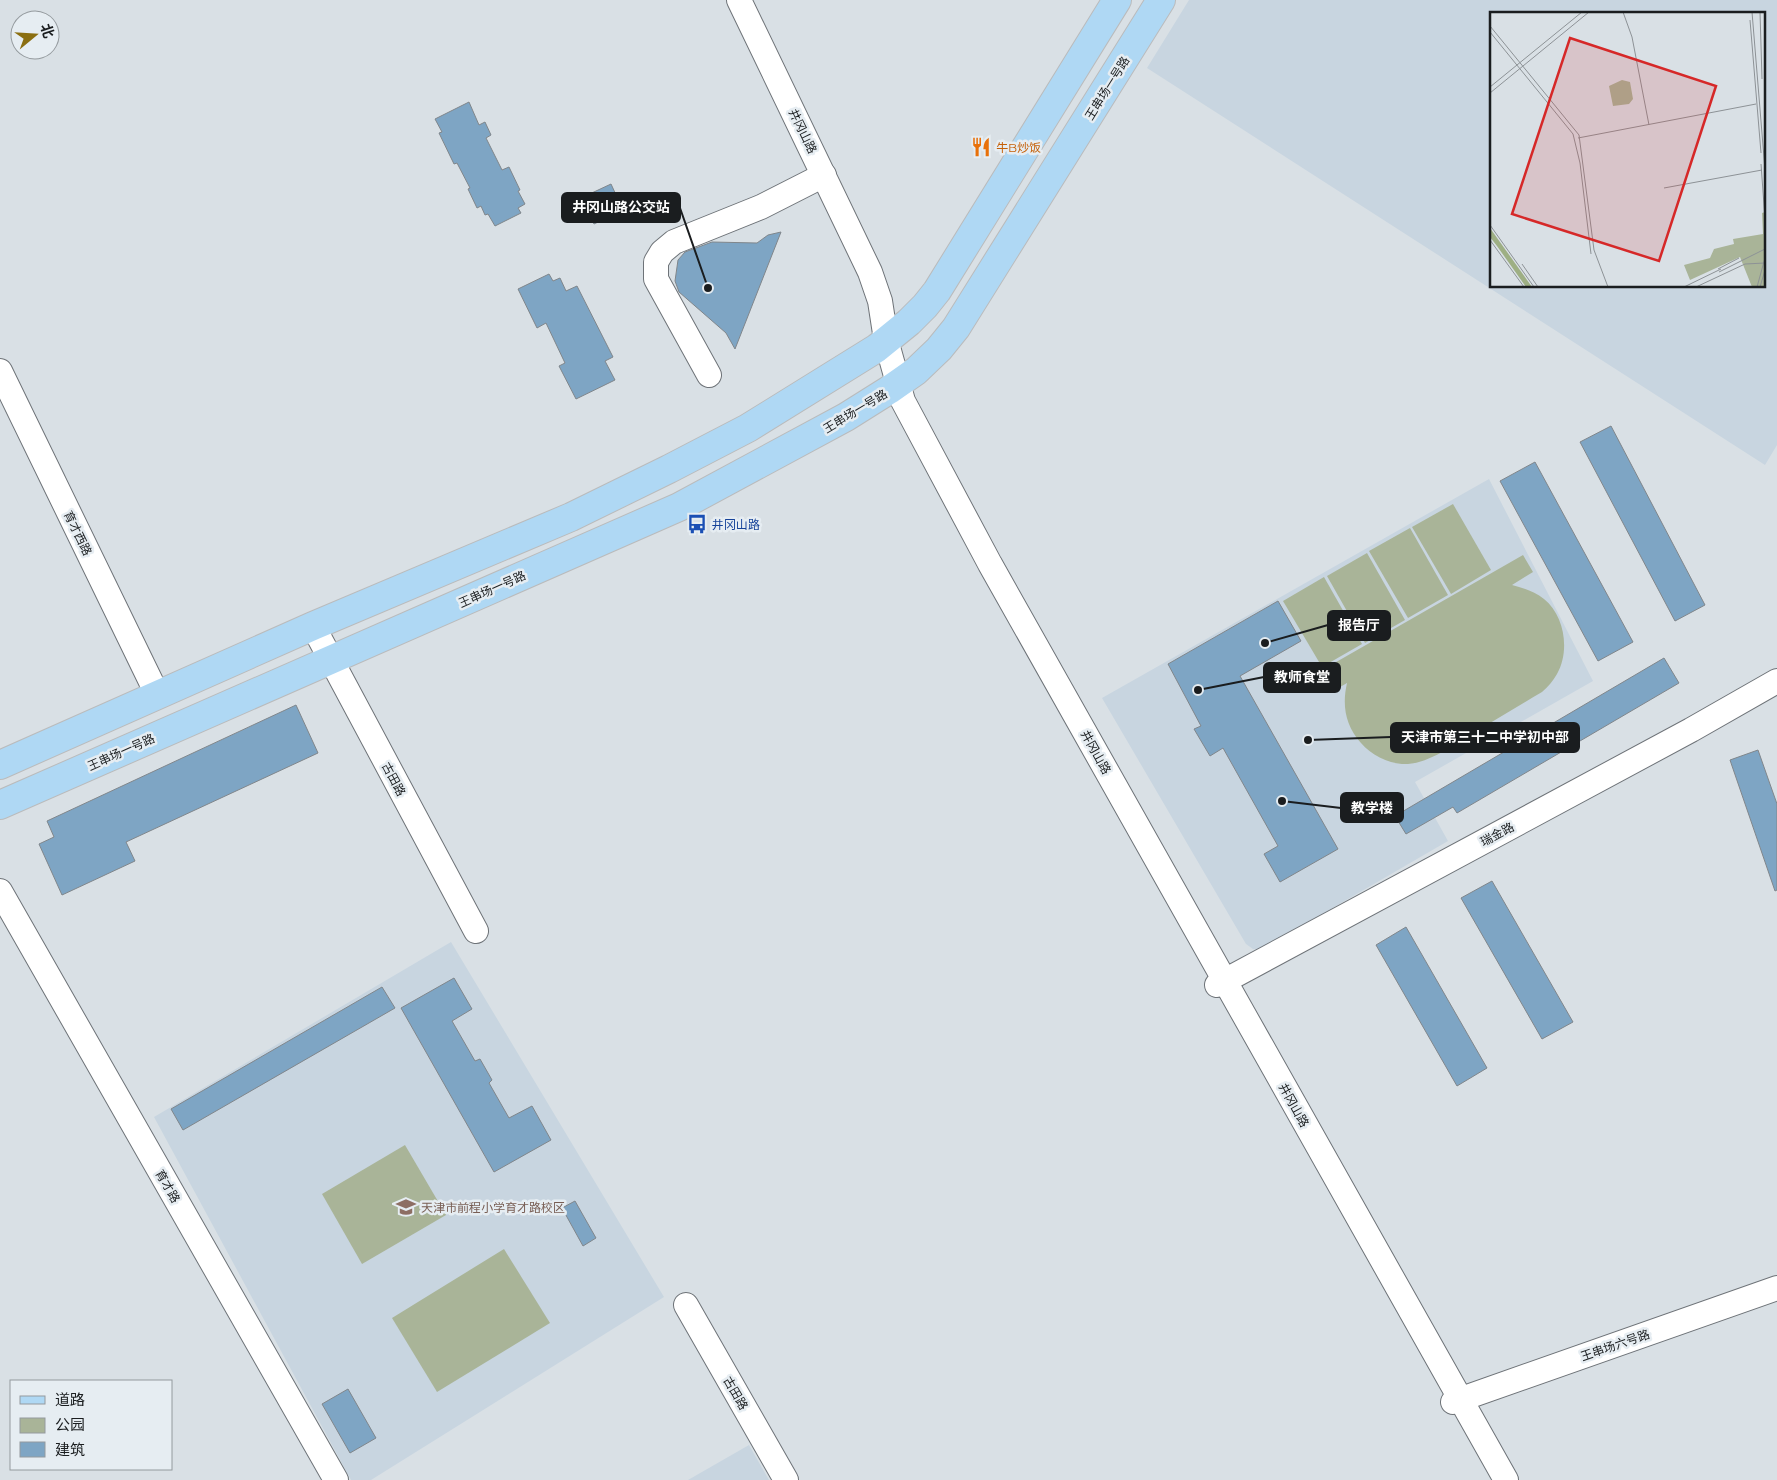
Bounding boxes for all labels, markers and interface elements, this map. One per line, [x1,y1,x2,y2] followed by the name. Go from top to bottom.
[10,10,60,60] north arrow
[1490,12,1764,288] inset map
[37,22,58,40] text: 北
[1082,53,1132,123] street label: 王串场一号路
[786,106,820,156] street label: 井冈山路
[970,136,992,158] restaurant icon: 牛B炒饭
[996,140,1041,155] place label: 牛B炒饭
[562,193,680,222] callout: 井冈山路公交站
[572,198,670,216] text: 井冈山路公交站
[820,386,890,436] street label: 王串场一号路
[61,508,95,558] street label: 育才西路
[686,513,708,535] bus stop icon: 井冈山路
[712,517,760,532] place label: 井冈山路
[456,568,528,610] street label: 王串场一号路
[1328,611,1390,640] callout: 报告厅
[1338,616,1380,634] text: 报告厅
[1264,663,1340,692] callout: 教师食堂
[1274,668,1330,686] text: 教师食堂
[1391,723,1579,752] callout: 天津市第三十二中学初中部
[1078,727,1114,777] street label: 井冈山路
[1401,728,1569,746] text: 天津市第三十二中学初中部
[85,731,157,773] street label: 王串场一号路
[379,760,409,798] street label: 古田路
[1341,793,1403,822] callout: 教学楼
[1351,799,1393,817] text: 教学楼
[1478,819,1516,849] street label: 瑞金路
[1276,1080,1312,1130] street label: 井冈山路
[153,1167,183,1205] street label: 育才路
[395,1196,417,1218] school or university icon: 天津市前程小学育才路校区
[421,1200,565,1215] place label: 天津市前程小学育才路校区
[1579,1326,1651,1364] street label: 王串场六号路
[721,1374,751,1412] street label: 古田路
[10,1380,172,1470] legend
[55,1390,85,1409] text: 道路
[55,1415,85,1434] text: 公园
[55,1440,85,1459] text: 建筑

